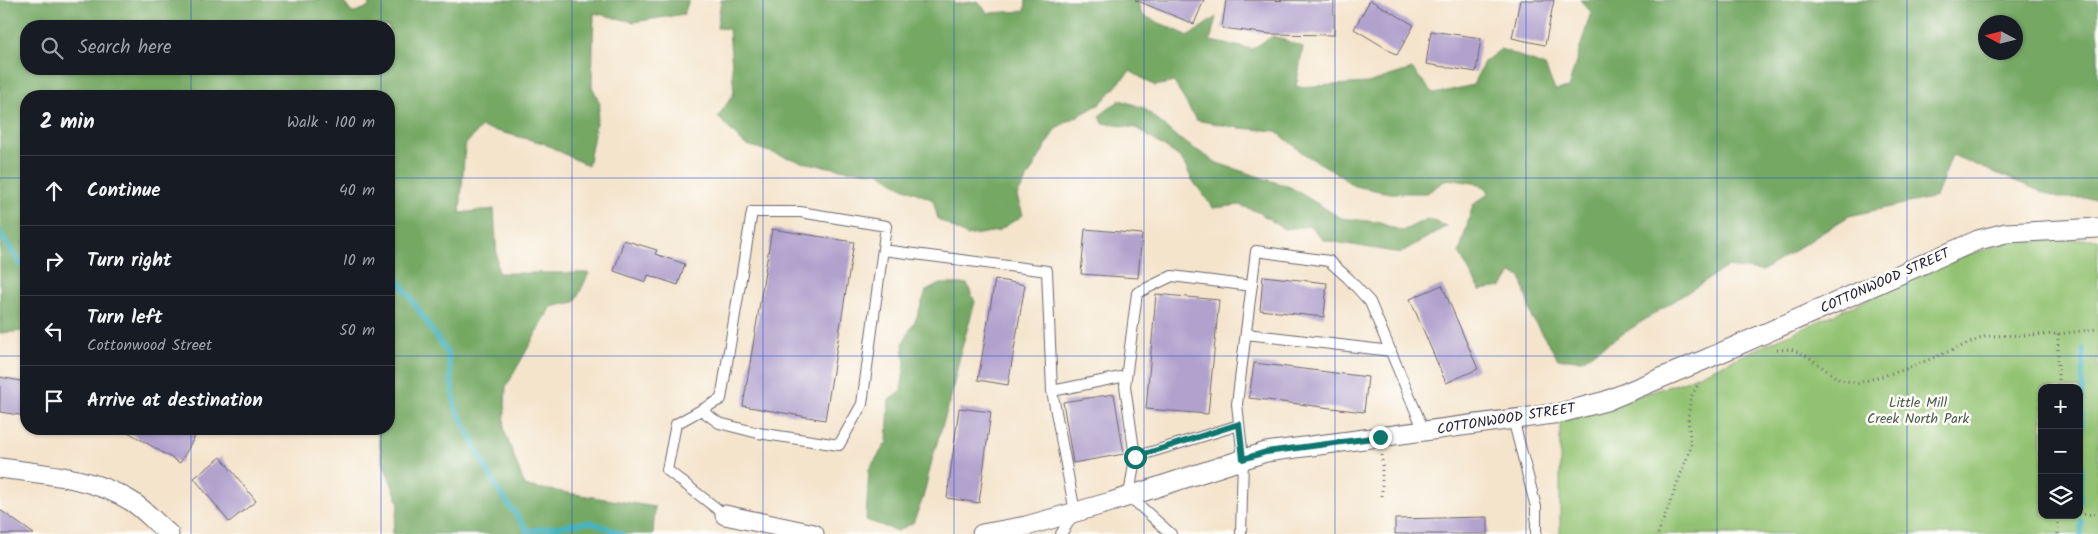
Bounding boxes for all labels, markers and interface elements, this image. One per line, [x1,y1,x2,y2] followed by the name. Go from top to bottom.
[1978,15,2023,60] north arrow
[20,20,395,75] search box
[78,33,172,63] text: Search here
[38,34,66,62] icon: search
[40,106,95,139] text: 2 min
[287,110,375,135] text: Walk · 100 m
[87,176,160,206] text: Continue
[40,177,68,205] icon: ahead
[339,178,375,203] text: 40 m
[1817,242,1955,319] street label: COTTONWOOD STREET
[87,246,172,276] text: Turn right
[40,247,68,275] icon: right
[343,248,375,273] text: 10 m
[87,303,162,333] text: Turn left
[40,317,68,345] icon: left
[339,318,375,343] text: 50 m
[87,333,212,358] text: Cottonwood Street
[2038,384,2083,519] map controls
[2038,384,2083,429] button: +
[87,386,263,416] text: Arrive at destination
[40,387,68,415] icon: arrive
[1867,392,1970,430] park label: Little Mill Creek North Park
[1435,397,1578,441] street label: COTTONWOOD STREET
[1369,426,1392,449] route end
[2038,429,2083,474] button: −
[1124,446,1147,469] route start
[2038,474,2083,519] button: layers

